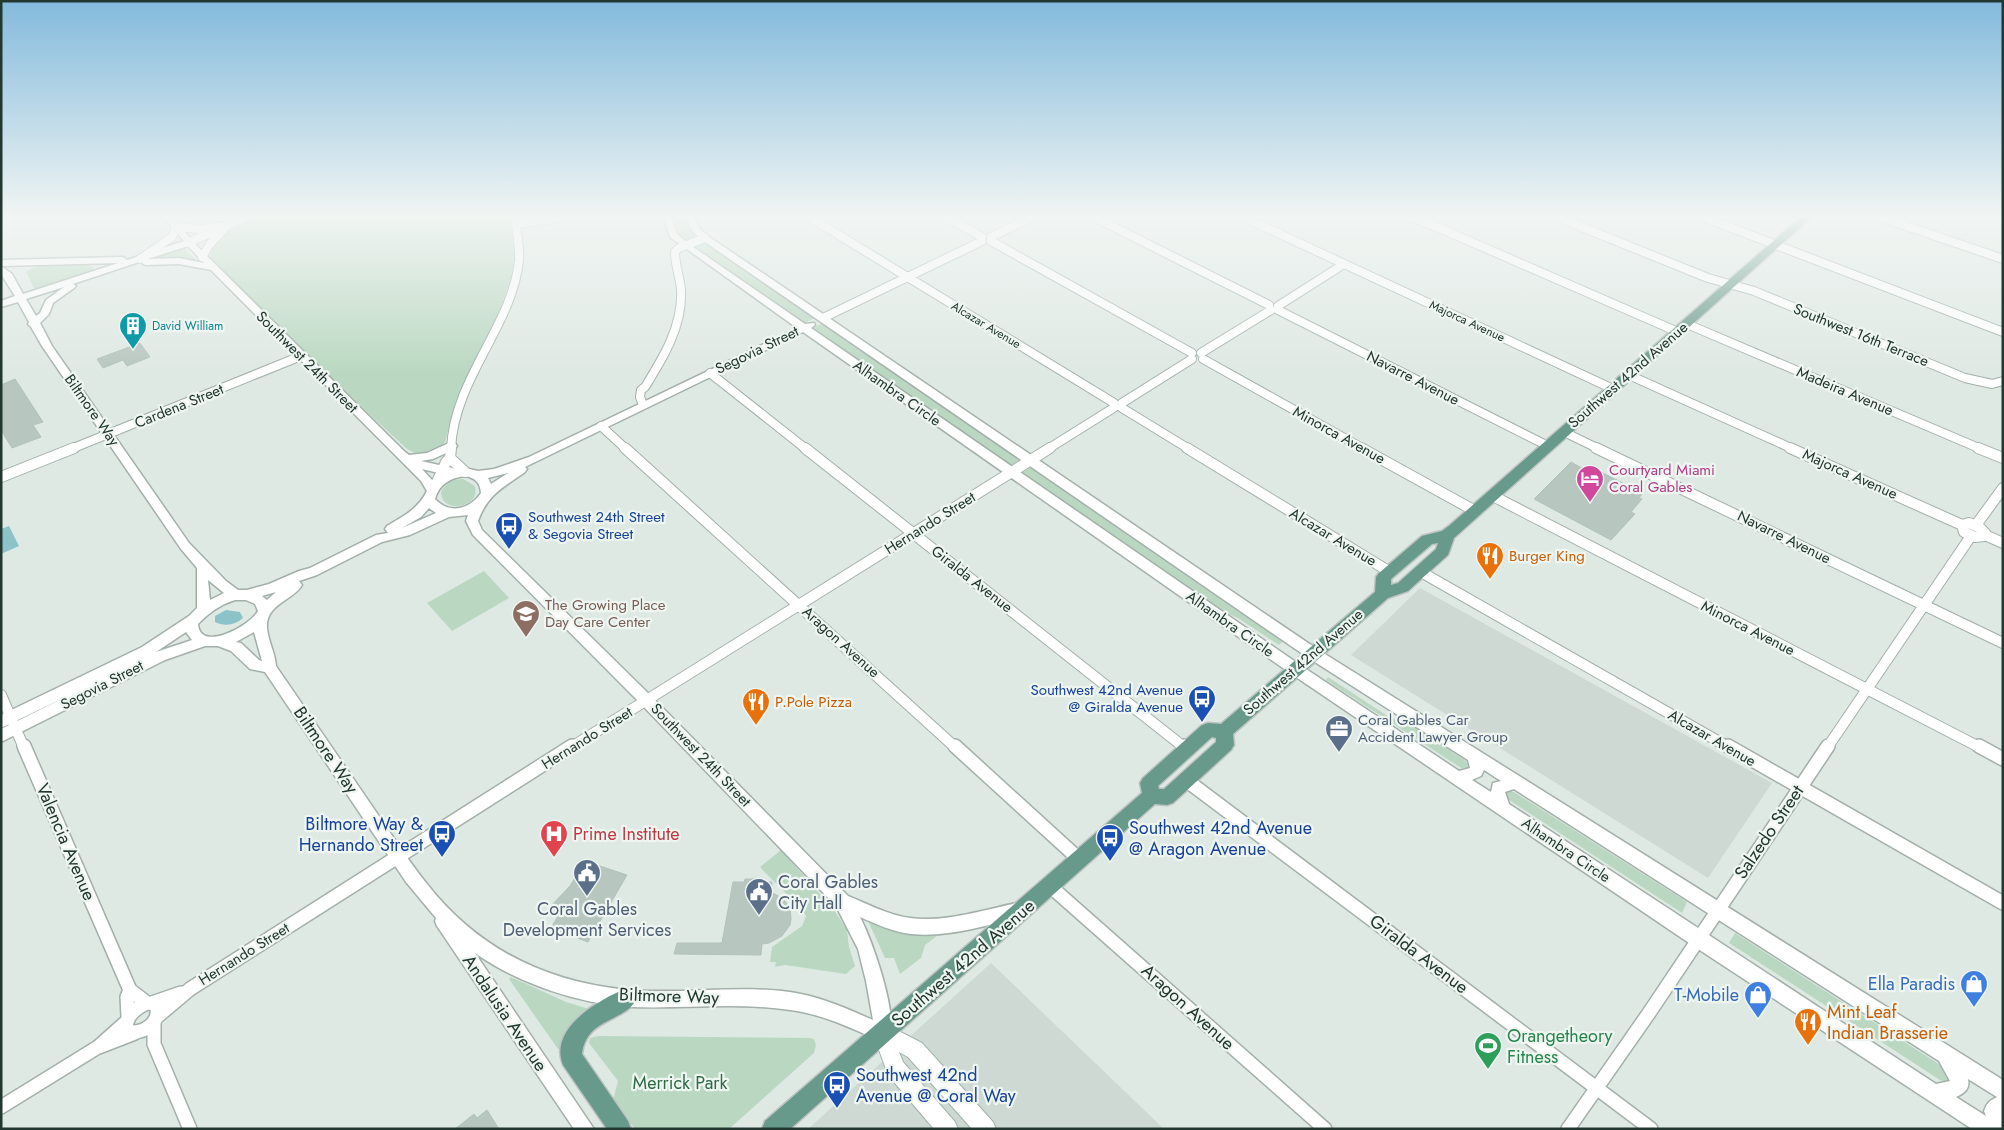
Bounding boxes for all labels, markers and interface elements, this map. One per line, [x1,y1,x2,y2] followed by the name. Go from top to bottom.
[1426,296,1508,346] street label: Majorca Avenue
[948,297,1024,353] street label: Alcazar Avenue
[1790,298,1932,372] street label: Southwest 16th Terrace
[251,306,363,418] street label: Southwest 24th Street
[118,311,148,350] building icon: David William
[152,317,224,335] place label: David William
[1563,317,1693,433] street label: Southwest 42nd Avenue
[712,320,803,380] street label: Segovia Street
[1363,345,1463,411] street label: Navarre Avenue
[849,354,946,432] street label: Alhambra Circle
[1793,361,1897,421] street label: Madeira Avenue
[59,370,125,451] street label: Biltmore Way
[131,378,227,434] street label: Cardena Street
[1289,400,1389,470] street label: Minorca Avenue
[1799,443,1901,505] street label: Majorca Avenue
[1609,459,1715,498] place label: Courtyard Miami Coral Gables
[1575,464,1605,503] hotel icon: Courtyard Miami Coral Gables
[880,486,980,560] street label: Hernando Street
[1285,502,1381,572] street label: Alcazar Avenue
[1734,505,1835,569] street label: Navarre Avenue
[528,506,665,545] place label: Southwest 24th Street & Segovia Street
[494,511,524,550] bus stop icon: Southwest 24th Street & Segovia Street
[926,540,1018,618] street label: Giralda Avenue
[1475,541,1505,580] restaurant icon: Burger King
[1509,545,1585,567] place label: Burger King
[1182,585,1279,663] street label: Alhambra Circle
[545,594,666,633] place label: The Growing Place Day Care Center
[1697,595,1799,661] street label: Minorca Avenue
[511,599,541,638] school or university icon: The Growing Place Day Care Center
[797,601,885,683] street label: Aragon Avenue
[1238,604,1368,720] street label: Southwest 42nd Avenue
[57,654,148,715] street label: Segovia Street
[1031,679,1183,718] place label: Southwest 42nd Avenue @ Giralda Avenue
[1187,684,1217,723] bus stop icon: Southwest 42nd Avenue @ Giralda Avenue
[741,687,771,726] restaurant icon: P.Pole Pizza
[775,691,852,713] place label: P.Pole Pizza
[646,698,757,812] street label: Southwest 24th Street
[287,701,365,799] street label: Biltmore Way
[537,701,637,775] street label: Hernando Street
[1664,704,1760,772] street label: Alcazar Avenue
[1358,709,1508,748] place label: Coral Gables Car Accident Lawyer Group
[1324,714,1354,753] office icon: Coral Gables Car Accident Lawyer Group
[30,779,102,905] street label: Valencia Avenue
[1728,779,1810,884] street label: Salzedo Street
[299,811,424,858] place label: Biltmore Way & Hernando Street
[1517,812,1615,888] street label: Alhambra Circle
[1129,815,1312,862] place label: Southwest 42nd Avenue @ Aragon Avenue
[427,819,457,858] bus stop icon: Biltmore Way & Hernando Street
[539,819,569,858] hospital icon: Prime Institute
[573,821,680,847] place label: Prime Institute
[1095,823,1125,862] bus stop icon: Southwest 42nd Avenue @ Aragon Avenue
[572,858,602,897] public building icon: Coral Gables Development Services
[778,869,878,916] place label: Coral Gables City Hall
[744,877,774,916] public building icon: Coral Gables City Hall
[885,893,1041,1033] street label: Southwest 42nd Avenue
[503,896,671,943] place label: Coral Gables Development Services
[1364,908,1474,1000] street label: Giralda Avenue
[194,917,294,991] street label: Hernando Street
[456,949,554,1077] street label: Andalusia Avenue
[1136,958,1240,1056] street label: Aragon Avenue
[1959,969,1989,1008] shop icon: Ella Paradis
[1868,971,1955,997] place label: Ella Paradis
[1743,980,1773,1019] shop icon: T-Mobile
[619,981,720,1011] street label: Biltmore Way
[1674,982,1739,1008] place label: T-Mobile
[1827,999,1948,1046] place label: Mint Leaf Indian Brasserie
[1793,1007,1823,1046] restaurant icon: Mint Leaf Indian Brasserie
[1507,1023,1613,1070] place label: Orangetheory Fitness
[1473,1031,1503,1070] sports icon: Orangetheory Fitness
[856,1062,1016,1109] place label: Southwest 42nd Avenue @ Coral Way
[633,1070,728,1096] park label: Merrick Park
[822,1070,852,1109] bus stop icon: Southwest 42nd Avenue @ Coral Way

